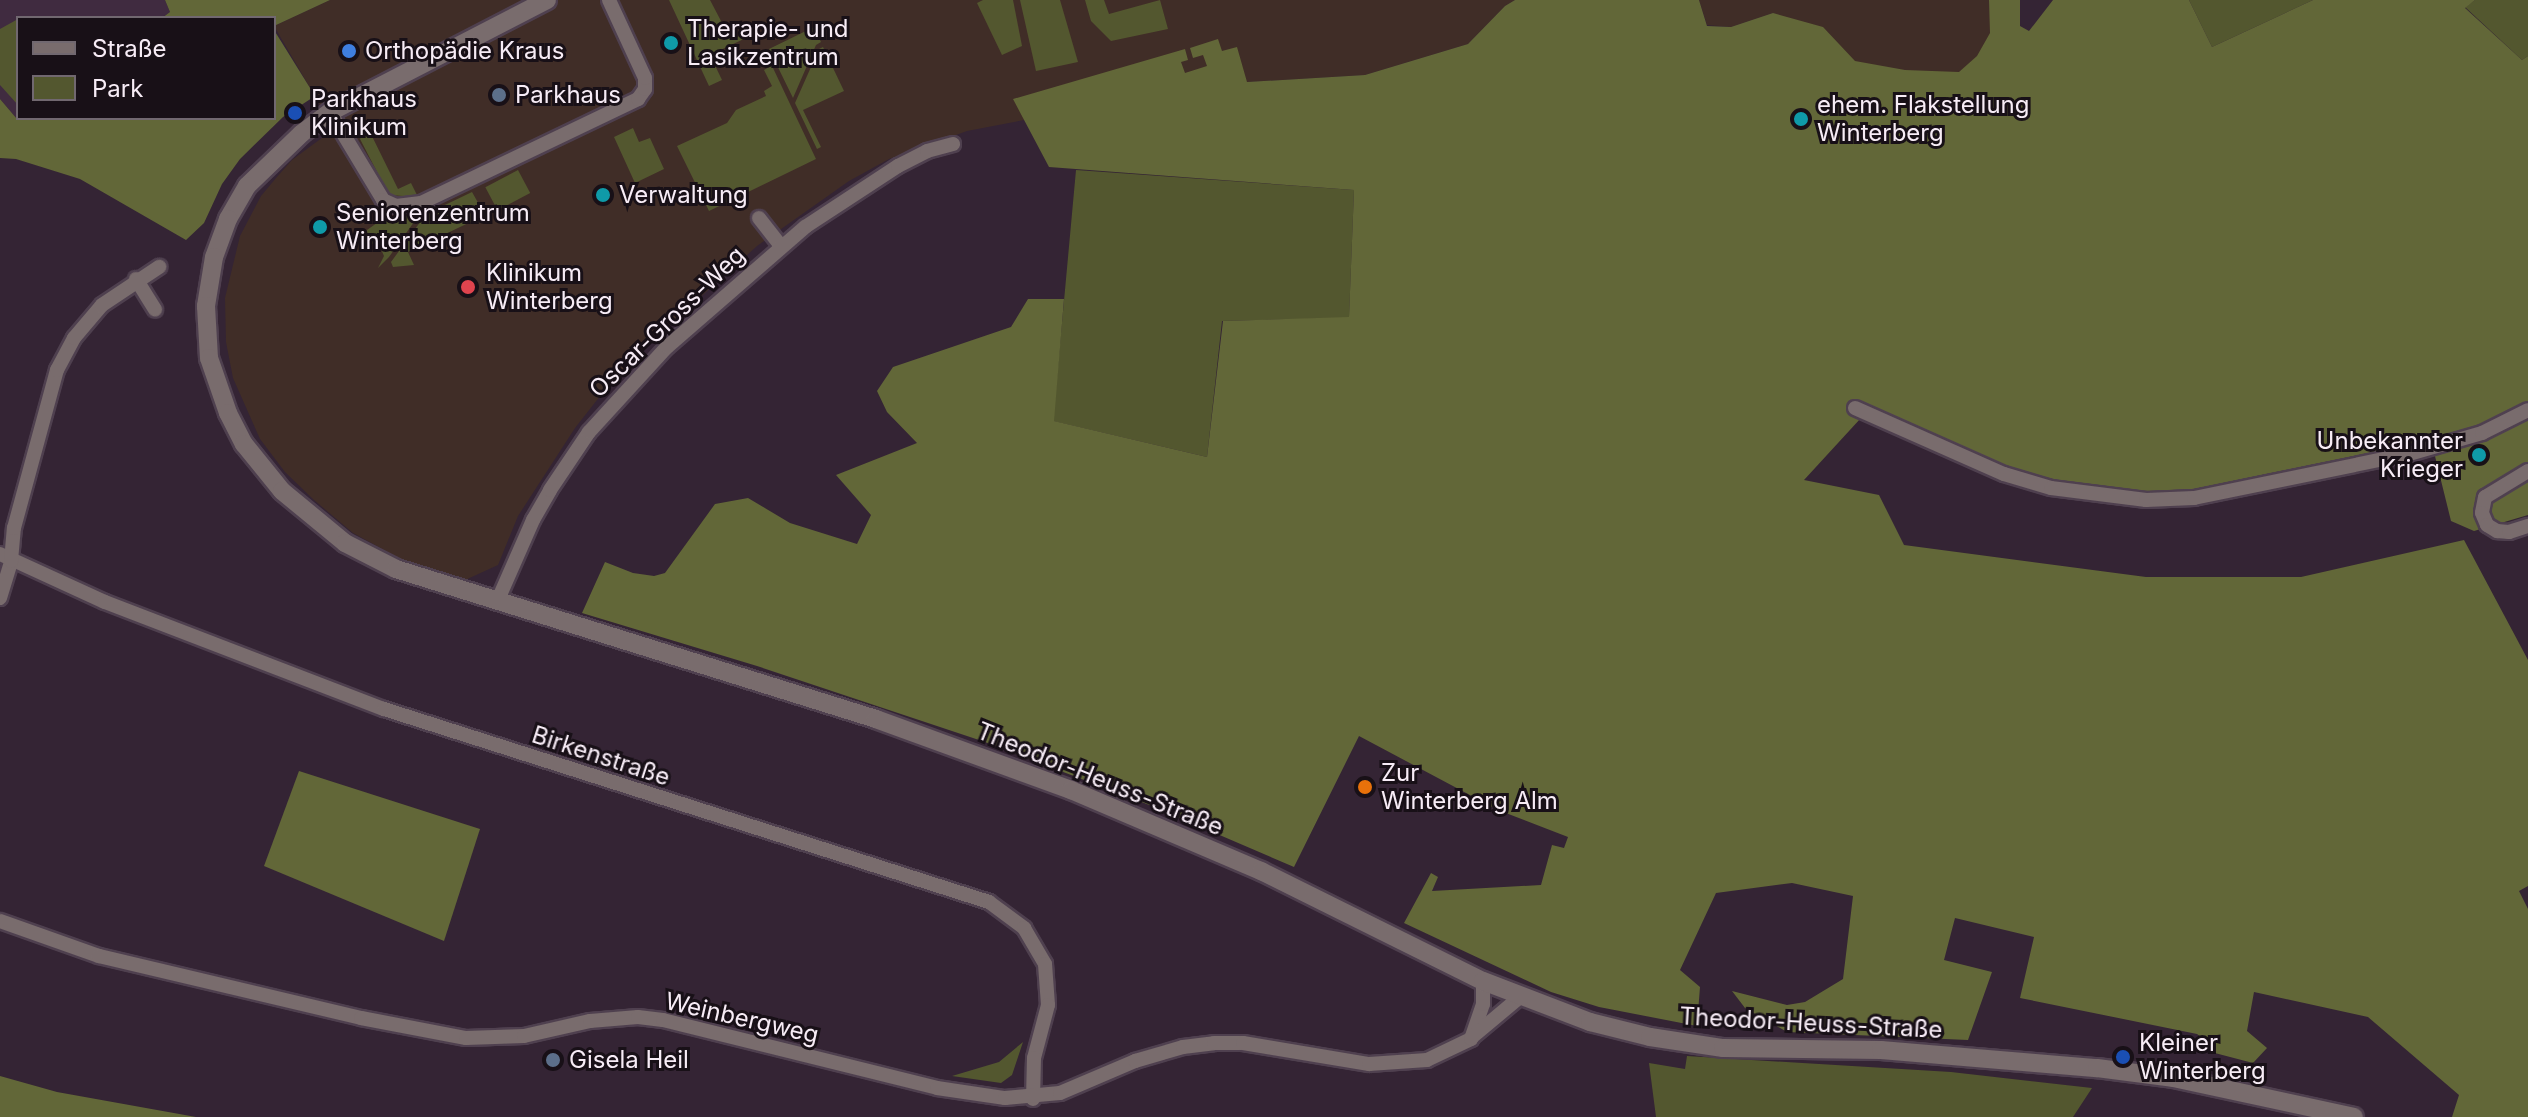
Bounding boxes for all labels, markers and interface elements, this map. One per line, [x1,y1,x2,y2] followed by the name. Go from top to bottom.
[687,15,849,71] place label: Therapie- und Lasikzentrum
[16,16,276,120] legend
[92,34,167,63] text: Straße
[662,34,680,52] marker: Therapie- und Lasikzentrum
[365,37,564,65] place label: Orthopädie Kraus
[340,42,358,60] marker: Orthopädie Kraus
[92,74,143,103] text: Park
[515,81,621,109] place label: Parkhaus
[311,85,417,141] place label: Parkhaus Klinikum
[490,86,508,104] marker: Parkhaus
[1817,91,2029,147] place label: ehem. Flakstellung Winterberg
[286,104,304,122] marker: Parkhaus Klinikum
[1792,110,1810,128] marker: ehem. Flakstellung Winterberg
[619,181,748,209] place label: Verwaltung
[594,186,612,204] marker: Verwaltung
[336,199,530,255] place label: Seniorenzentrum Winterberg
[311,218,329,236] marker: Seniorenzentrum Winterberg
[583,241,751,403] street label: Oscar-Gross-Weg
[486,259,613,315] place label: Klinikum Winterberg
[457,276,479,298] marker: Klinikum Winterberg
[2317,427,2463,483] place label: Unbekannter Krieger
[2470,446,2488,464] marker: Unbekannter Krieger
[973,716,1227,842] street label: Theodor-Heuss-Straße
[528,720,674,792] street label: Birkenstraße
[1381,759,1558,815] place label: Zur Winterberg Alm
[1356,778,1374,796] marker: Zur Winterberg Alm
[663,986,821,1050] street label: Weinbergweg
[1679,1002,1943,1044] street label: Theodor-Heuss-Straße
[2139,1029,2266,1085] place label: Kleiner Winterberg
[569,1046,689,1074] place label: Gisela Heil
[2114,1048,2132,1066] marker: Kleiner Winterberg
[544,1051,562,1069] marker: Gisela Heil

